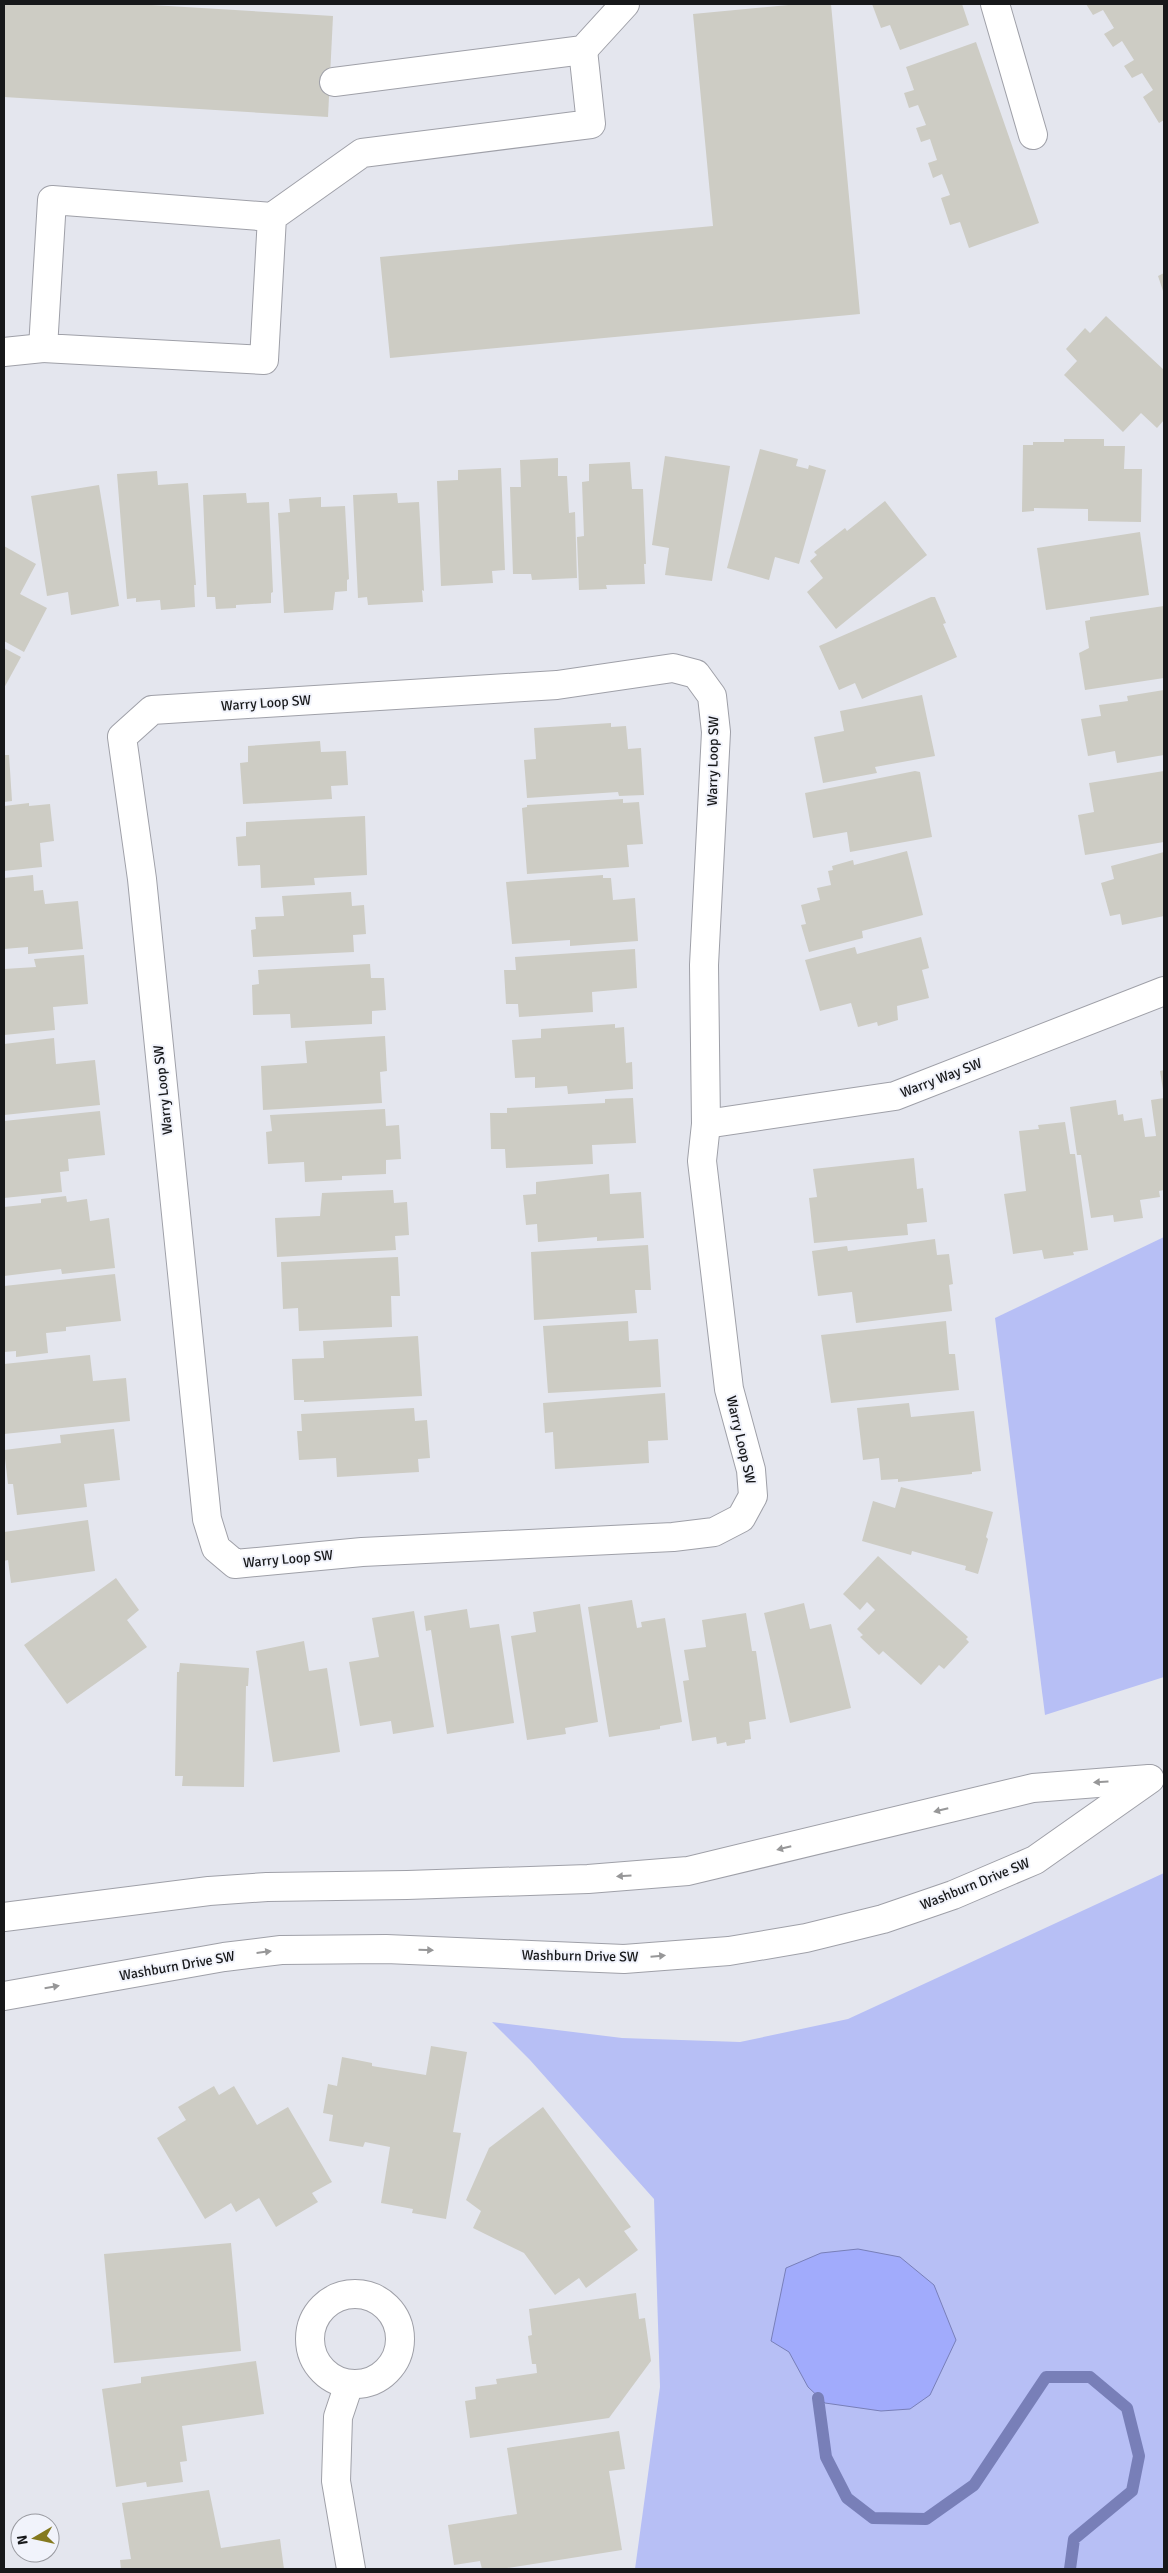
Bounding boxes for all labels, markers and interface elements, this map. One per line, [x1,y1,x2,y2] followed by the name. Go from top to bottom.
[220,691,312,715] street label: Warry Loop SW
[704,716,722,806] street label: Warry Loop SW
[150,1044,176,1136] street label: Warry Loop SW
[898,1055,984,1101] street label: Warry Way SW
[723,1394,759,1486] street label: Warry Loop SW
[242,1547,334,1571] street label: Warry Loop SW
[1093,1779,1109,1787] one-way arrow
[934,1806,949,1814] one-way arrow
[776,1844,791,1852] one-way arrow
[918,1854,1032,1914] street label: Washburn Drive SW
[616,1872,632,1880] one-way arrow
[521,1946,639,1966] street label: Washburn Drive SW
[118,1947,236,1985] street label: Washburn Drive SW
[418,1947,434,1955] one-way arrow
[256,1948,272,1956] one-way arrow
[651,1952,667,1960] one-way arrow
[44,1983,60,1991] one-way arrow
[10,2513,60,2563] north arrow
[13,2534,32,2546] text: N

